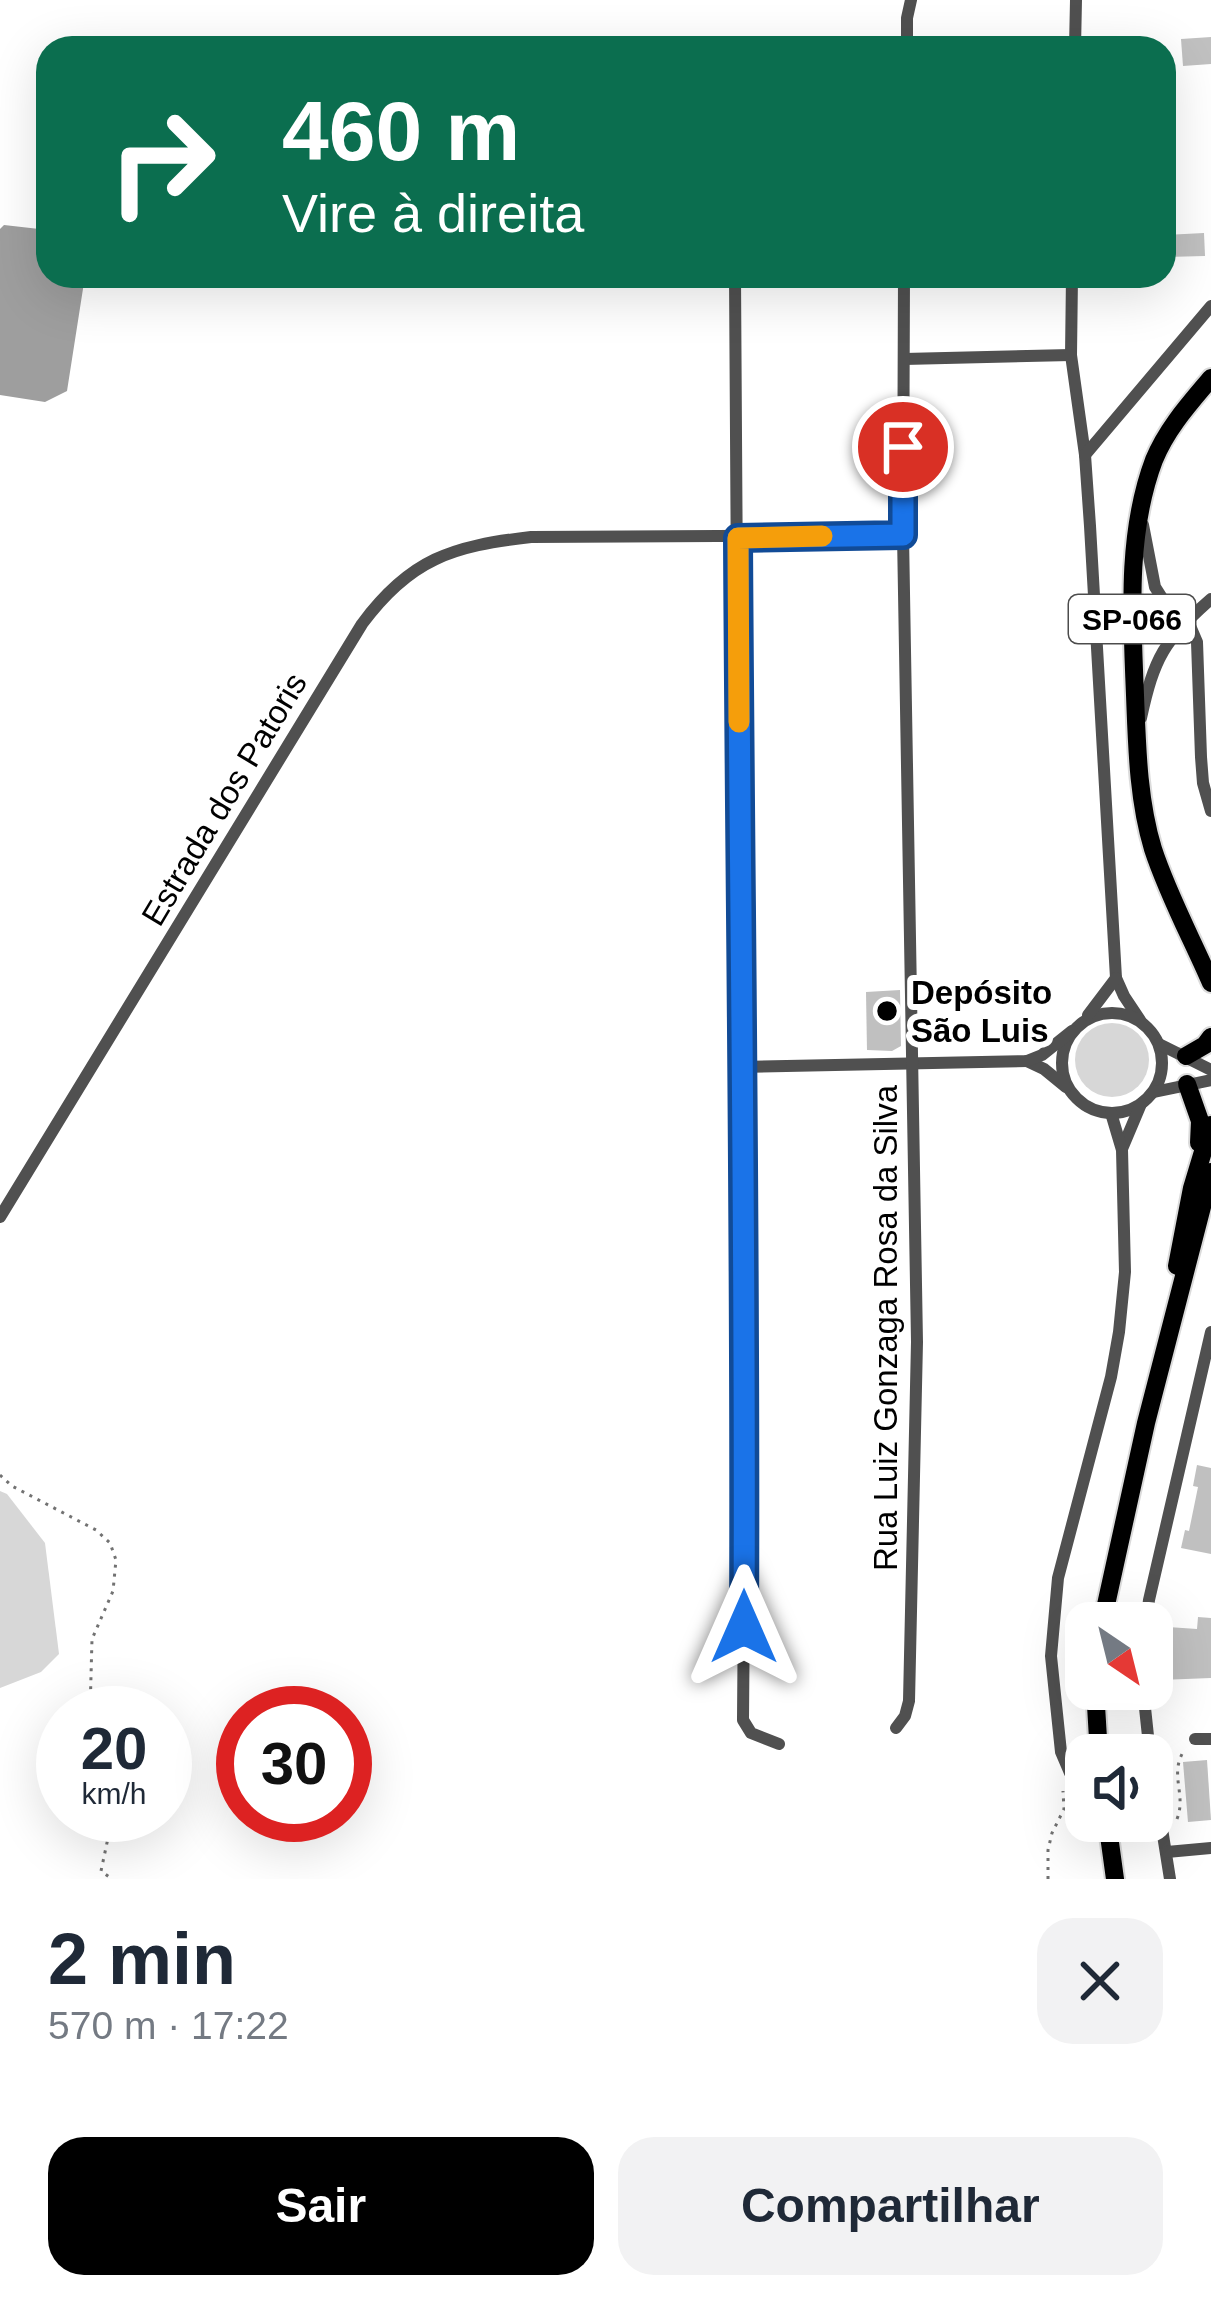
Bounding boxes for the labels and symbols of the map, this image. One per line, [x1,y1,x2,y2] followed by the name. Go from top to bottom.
[852,396,954,498] pin
[1069,595,1195,643] road number: SP-066
[134,666,314,932] street label: Estrada dos Patoris
[911,974,1052,1049] place label: Depósito São Luis
[874,998,900,1024] marker: Depósito São Luis
[867,1084,904,1571] street label: Rua Luiz Gonzaga Rosa da Silva
[681,1564,807,1690] position arrow
[1065,1602,1173,1710] north arrow
[216,1686,372,1842] speed limit sign: 30

